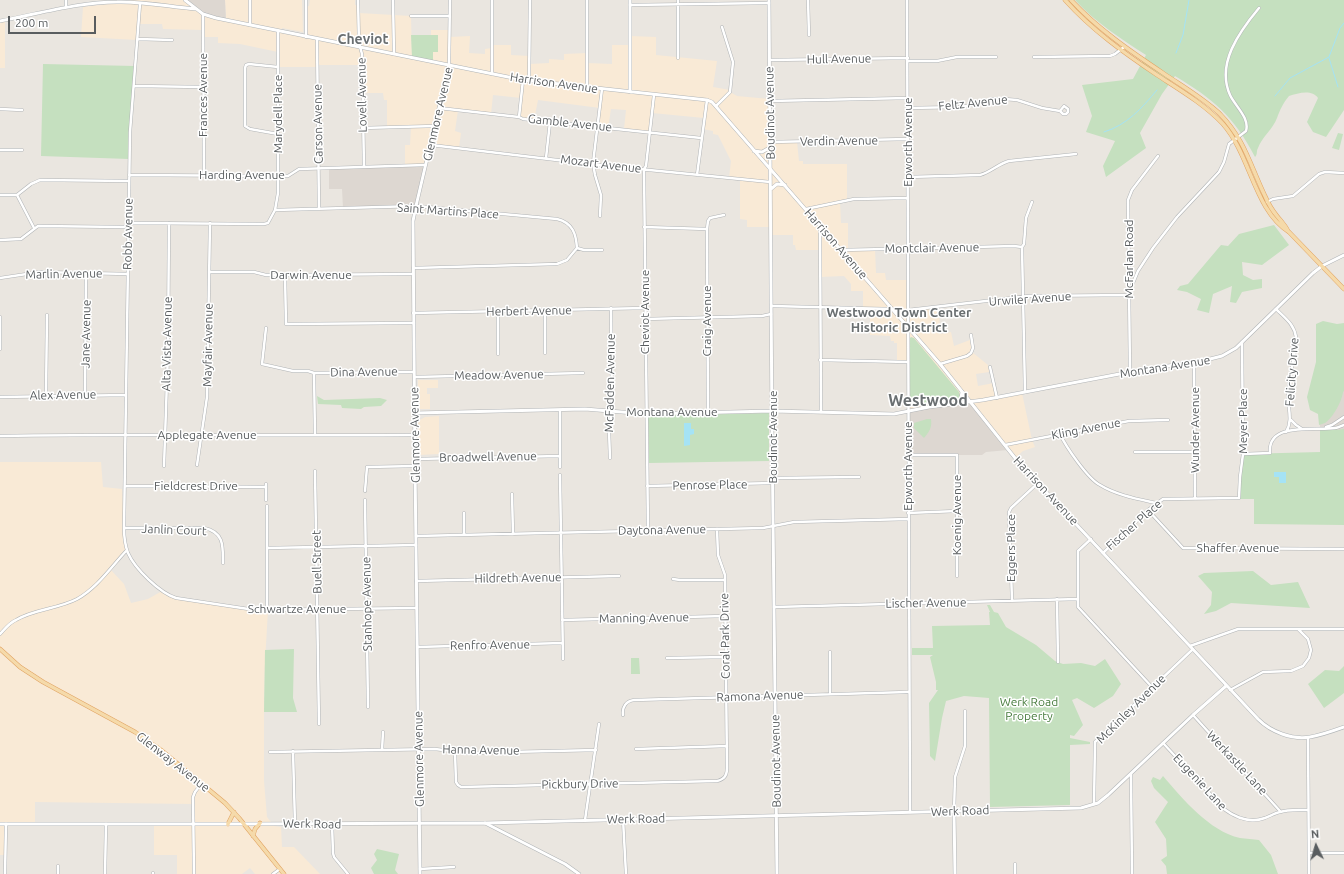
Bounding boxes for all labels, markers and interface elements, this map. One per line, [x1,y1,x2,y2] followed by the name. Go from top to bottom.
[10,8,98,34] scale bar
[15,16,48,29] text: 200 m
[337,31,389,47] district label: Cheviot
[807,51,871,67] street label: Hull Avenue
[196,53,210,137] street label: Frances Avenue
[354,57,370,133] street label: Lovell Avenue
[420,65,456,163] street label: Glenmore Avenue
[762,66,778,160] street label: Boudinot Avenue
[509,70,599,96] street label: Harrison Avenue
[271,75,285,153] street label: Marydell Place
[310,84,326,164] street label: Carson Avenue
[938,92,1008,114] street label: Feltz Avenue
[901,97,915,187] street label: Epworth Avenue
[527,111,613,135] street label: Gamble Avenue
[800,133,878,149] street label: Verdin Avenue
[560,152,642,176] street label: Mozart Avenue
[199,168,285,182] street label: Harding Avenue
[120,198,136,270] street label: Robb Avenue
[397,200,499,222] street label: Saint Martins Place
[801,206,871,282] street label: Harrison Avenue
[1122,219,1136,299] street label: McFarlan Road
[885,240,979,256] street label: Montclair Avenue
[25,266,103,282] street label: Marlin Avenue
[270,268,352,282] street label: Darwin Avenue
[638,270,652,354] street label: Cheviot Avenue
[700,285,714,357] street label: Craig Avenue
[988,289,1072,309] street label: Urwiler Avenue
[159,297,175,391] street label: Alta Vista Avenue
[78,300,94,368] street label: Jane Avenue
[200,303,216,387] street label: Mayfair Avenue
[486,303,572,319] street label: Herbert Avenue
[827,305,971,336] district label: Westwood Town Center Historic District
[602,334,618,432] street label: McFadden Avenue
[1282,337,1302,407] street label: Felicity Drive
[1119,353,1211,381] street label: Montana Avenue
[330,364,398,380] street label: Dina Avenue
[454,367,544,383] street label: Meadow Avenue
[29,387,97,403] street label: Alex Avenue
[407,387,423,483] street label: Glenmore Avenue
[1188,387,1202,473] street label: Wunder Avenue
[1236,388,1250,454] street label: Meyer Place
[766,390,780,484] street label: Boudinot Avenue
[888,391,968,411] district label: Westwood
[626,405,718,419] street label: Montana Avenue
[1050,415,1122,443] street label: Kling Avenue
[901,421,915,511] street label: Epworth Avenue
[157,428,257,442] street label: Applegate Avenue
[439,449,537,465] street label: Broadwell Avenue
[1010,454,1082,528] street label: Harrison Avenue
[950,475,964,555] street label: Koenig Avenue
[672,477,748,493] street label: Penrose Place
[154,479,238,493] street label: Fieldcrest Drive
[1103,497,1165,553] street label: Fischer Place
[1004,514,1018,582] street label: Eggers Place
[141,522,207,538] street label: Janlin Court
[618,522,706,538] street label: Daytona Avenue
[309,530,325,594] street label: Buell Street
[1197,541,1279,555] street label: Shaffer Avenue
[359,557,375,651] street label: Stanhope Avenue
[474,570,562,586] street label: Hildreth Avenue
[717,593,733,679] street label: Coral Park Drive
[885,595,967,611] street label: Lischer Avenue
[248,602,346,616] street label: Schwartze Avenue
[599,610,689,626] street label: Manning Avenue
[450,637,530,653] street label: Renfro Avenue
[1093,671,1169,747] street label: McKinley Avenue
[716,687,804,705] street label: Ramona Avenue
[1000,695,1058,723] park label: Werk Road Property
[411,711,427,807] street label: Glenmore Avenue
[768,714,784,808] street label: Boudinot Avenue
[1204,728,1270,798] street label: Werkastle Lane
[134,729,212,795] street label: Glenway Avenue
[442,742,520,758] street label: Hanna Avenue
[1170,751,1230,813] street label: Eugenie Lane
[541,776,619,792] street label: Pickbury Drive
[930,803,990,819] street label: Werk Road
[607,811,665,827] street label: Werk Road
[283,816,341,832] street label: Werk Road
[1296,826,1336,866] north arrow
[1310,828,1320,840] text: N

